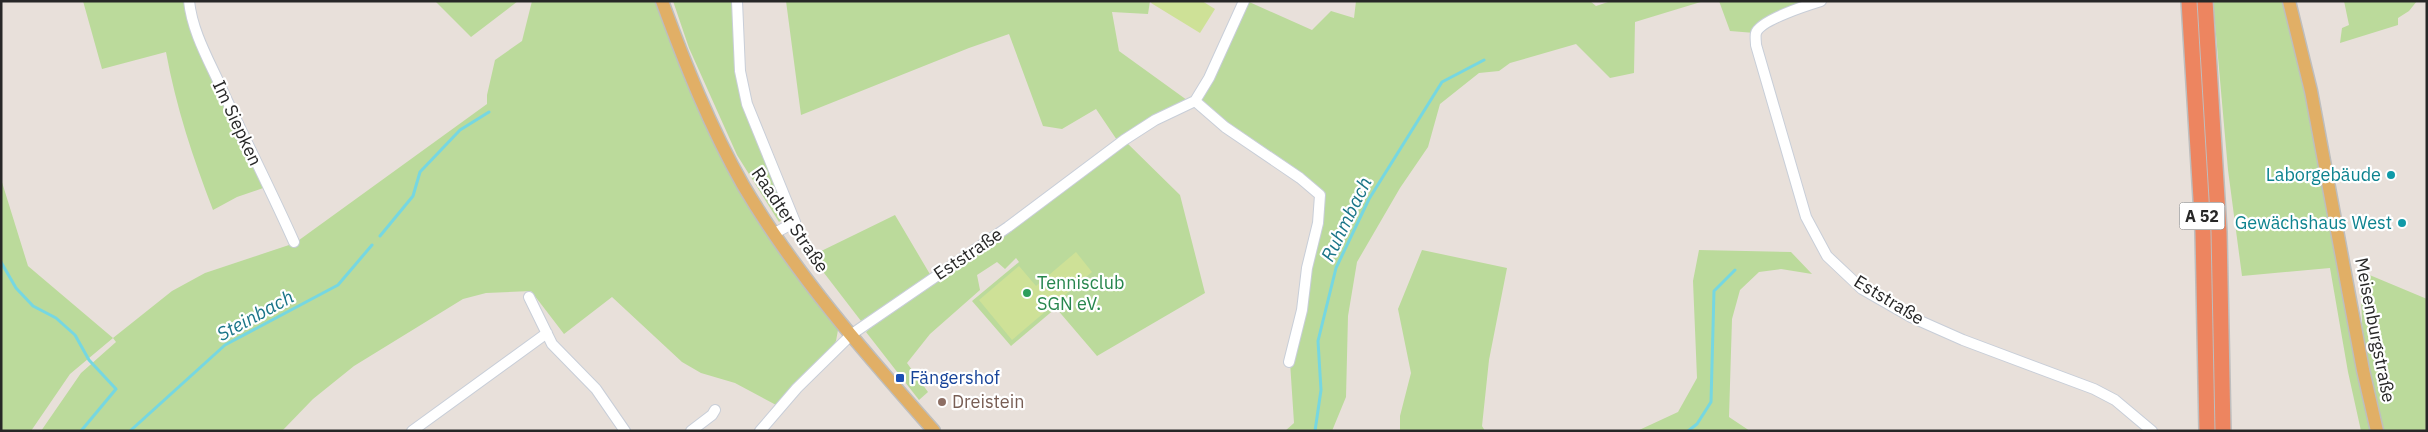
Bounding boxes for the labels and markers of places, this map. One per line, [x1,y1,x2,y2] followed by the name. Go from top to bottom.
[2266,163,2381,186] place label: Laborgebäude
[2385,169,2397,181] marker: Laborgebäude
[2235,211,2392,234] place label: Gewächshaus West
[2396,217,2408,229] marker: Gewächshaus West
[1037,271,1124,315] place label: Tennisclub SGN eV.
[1021,287,1033,299] marker: Tennisclub SGN eV.
[910,366,1000,389] place label: Fängershof
[894,372,906,384] marker: Fängershof
[952,390,1024,413] place label: Dreistein
[936,396,948,408] marker: Dreistein

